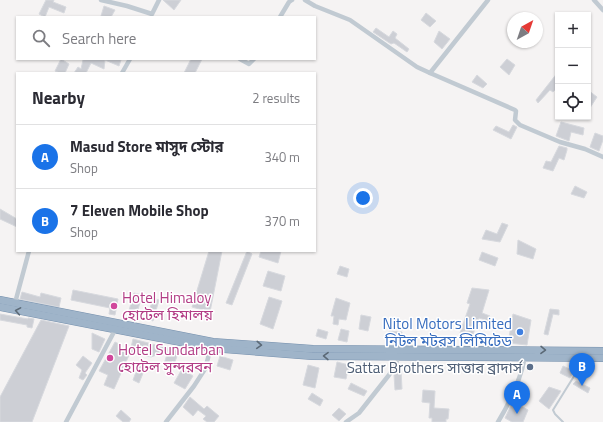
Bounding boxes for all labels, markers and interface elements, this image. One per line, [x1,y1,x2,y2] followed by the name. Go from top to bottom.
[507,12,543,48] north arrow
[555,12,591,120] map controls
[555,12,591,48] button: +
[16,16,316,60] search box
[30,27,52,49] icon: search
[62,27,136,50] text: Search here
[555,48,591,84] button: −
[555,84,591,120] button: locate
[32,85,85,111] text: Nearby
[252,88,300,108] text: 2 results
[70,135,224,158] text: Masud Store মাসুদ স্টোর
[41,147,49,167] text: A
[264,147,300,167] text: 340 m
[70,158,98,178] text: Shop
[353,188,373,208] your location
[70,199,209,222] text: 7 Eleven Mobile Shop
[41,211,49,231] text: B
[264,211,300,231] text: 370 m
[70,222,98,242] text: Shop
[122,286,213,326] place label: Hotel Himaloy হোটেল হিমালয়
[109,301,119,311] marker: Hotel Himaloy হোটেল হিমালয়
[15,307,21,316] one-way arrow
[383,312,512,352] place label: Nitol Motors Limited নিটল মটরস লিমিটেড
[515,327,525,337] marker: Nitol Motors Limited নিটল মটরস লিমিটেড
[118,338,224,378] place label: Hotel Sundarban হোটেল সুন্দরবন
[256,340,262,349] one-way arrow
[540,346,546,354] one-way arrow
[323,352,329,360] one-way arrow
[105,353,115,363] marker: Hotel Sundarban হোটেল সুন্দরবন
[569,353,595,386] pin: B
[347,356,523,379] place label: Sattar Brothers সাত্তার ব্রাদার্স
[525,362,535,372] marker: Sattar Brothers সাত্তার ব্রাদার্স
[504,381,530,414] pin: A

